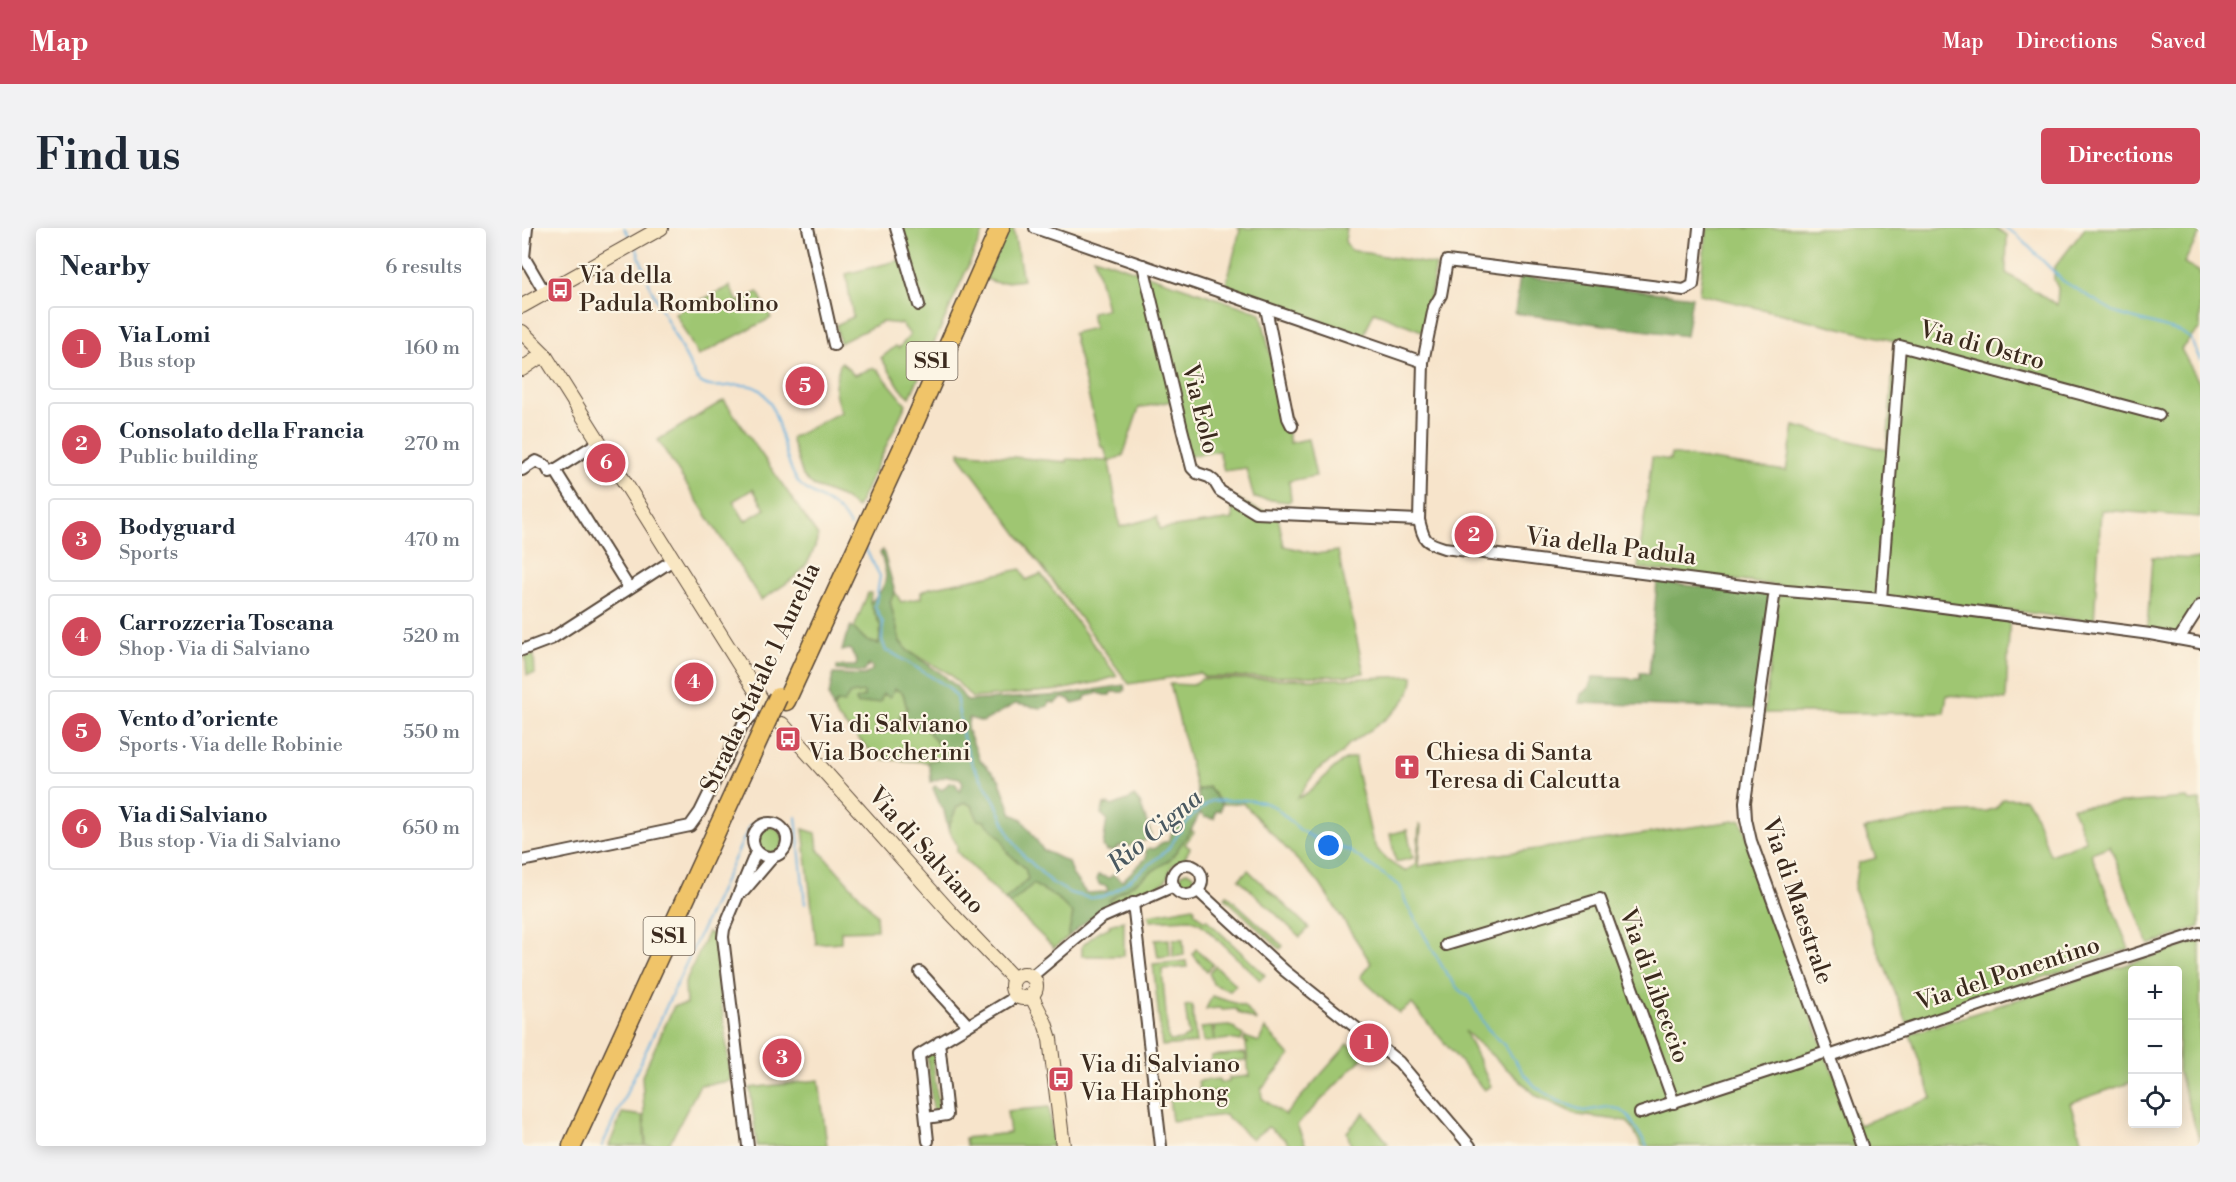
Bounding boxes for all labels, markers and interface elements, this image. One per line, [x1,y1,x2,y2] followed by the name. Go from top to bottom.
[30,25,89,60] text: Map
[1942,29,1984,55] text: Map
[2017,29,2118,55] text: Directions
[2151,29,2206,55] text: Saved
[2041,128,2200,184] button: Directions
[36,130,180,183] text: Find us
[60,251,150,283] text: Nearby
[385,255,462,280] text: 6 results
[578,261,779,319] place label: Via della Padula Rombolino
[545,275,575,305] bus stop icon: Via della Padula Rombolino
[1915,315,2048,377] street label: Via di Ostro
[119,322,210,349] text: Via Lomi
[77,336,86,361] text: 1
[405,336,460,361] text: 160 m
[906,342,958,380] road number: SS1
[119,349,196,374] text: Bus stop
[1174,360,1226,457] street label: Via Eolo
[786,364,824,408] pin: 5
[119,418,364,445] text: Consolato della Francia
[75,432,88,457] text: 2
[404,432,460,457] text: 270 m
[586,440,626,486] pin: 6
[119,445,258,470] text: Public building
[1454,512,1494,558] pin: 2
[119,514,236,541] text: Bodyguard
[1523,522,1699,572] street label: Via della Padula
[75,528,88,553] text: 3
[404,528,460,553] text: 470 m
[119,541,178,566] text: Sports
[695,558,828,798] street label: Strada Statale 1 Aurelia
[119,610,334,637] text: Carrozzeria Toscana
[75,624,88,649] text: 4
[403,624,460,649] text: 520 m
[119,637,310,662] text: Shop · Via di Salviano
[674,660,714,704] pin: 4
[119,706,278,733] text: Vento d’oriente
[807,710,971,768] place label: Via di Salviano Via Boccherini
[75,720,88,745] text: 5
[403,720,460,745] text: 550 m
[773,724,803,754] bus stop icon: Via di Salviano Via Boccherini
[119,733,343,758] text: Sports · Via delle Robinie
[1426,738,1621,796] place label: Chiesa di Santa Teresa di Calcutta
[1392,752,1422,782] church icon: Chiesa di Santa Teresa di Calcutta
[861,781,991,921] street label: Via di Salviano
[1100,782,1209,881] water label: Rio Cigna
[119,802,268,829] text: Via di Salviano
[1754,813,1839,988] street label: Via di Maestrale
[75,816,88,841] text: 6
[402,816,460,841] text: 650 m
[119,829,341,854] text: Bus stop · Via di Salviano
[1314,831,1343,860] your location
[1612,904,1696,1068] street label: Via di Libeccio
[644,917,694,955] road number: SS1
[1911,930,2104,1018] street label: Via del Ponentino
[2128,966,2182,1128] map controls
[2128,966,2182,1020] button: +
[1350,1020,1388,1066] pin: 1
[2128,1020,2182,1074] button: −
[762,1036,802,1080] pin: 3
[1079,1050,1240,1108] place label: Via di Salviano Via Haiphong
[1046,1064,1076,1094] bus stop icon: Via di Salviano Via Haiphong
[2128,1074,2182,1128] button: locate

